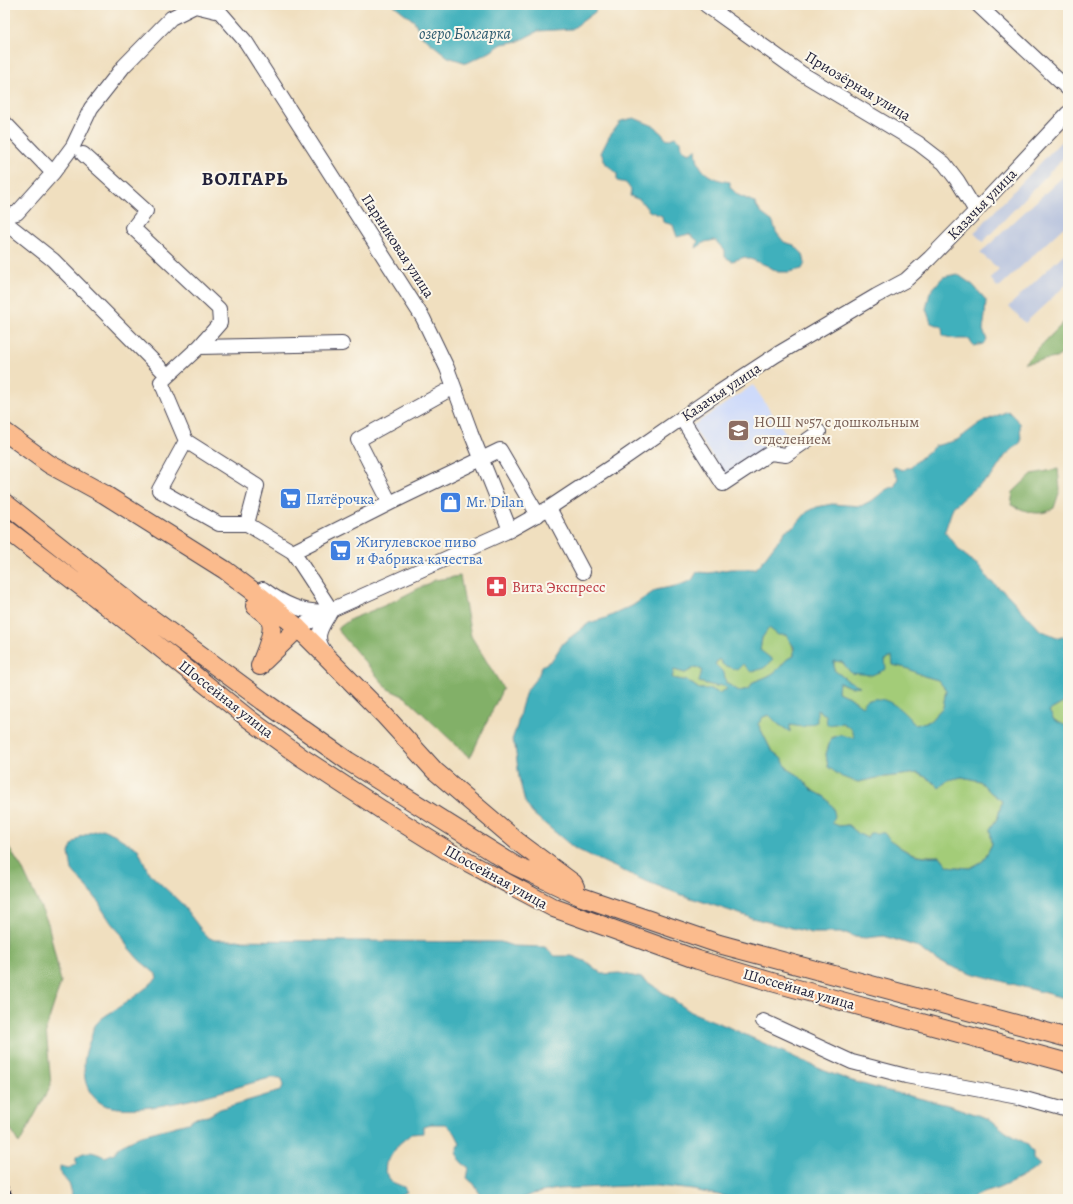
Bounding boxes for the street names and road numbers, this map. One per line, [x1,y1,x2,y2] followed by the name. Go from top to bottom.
[801,46,915,126] street label: Приозёрная улица
[943,164,1021,244] street label: Казачья улица
[357,190,439,302] street label: Парниковая улица
[677,358,765,426] street label: Казачья улица
[174,656,278,743] street label: Шоссейная улица
[441,840,551,914] street label: Шоссейная улица
[741,963,857,1015] street label: Шоссейная улица

